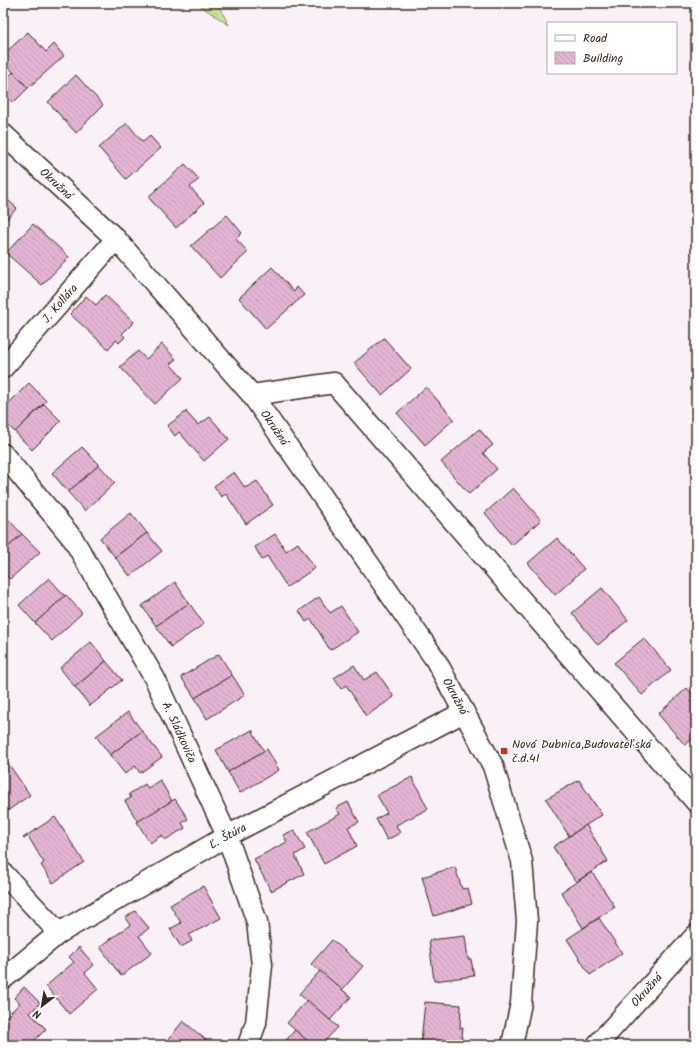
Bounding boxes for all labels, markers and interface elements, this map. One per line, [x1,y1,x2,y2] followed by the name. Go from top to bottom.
[547,22,677,74] legend
[583,29,608,48] text: Road
[583,49,623,68] text: Building
[35,163,78,206] street label: Okružná
[37,279,83,328] street label: J. Kollára
[255,406,294,451] street label: Okružná
[437,674,474,720] street label: Okružná
[157,699,202,767] street label: A. Sládkoviča
[512,735,653,768] place label: Nová Dubnica,Budovateľská č.d.41
[499,746,509,756] marker: Nová Dubnica,Budovateľská č.d.41
[205,818,250,855] street label: Ľ. Štúra
[626,968,668,1012] street label: Okružná
[22,986,62,1026] north arrow
[30,1004,45,1023] text: N

